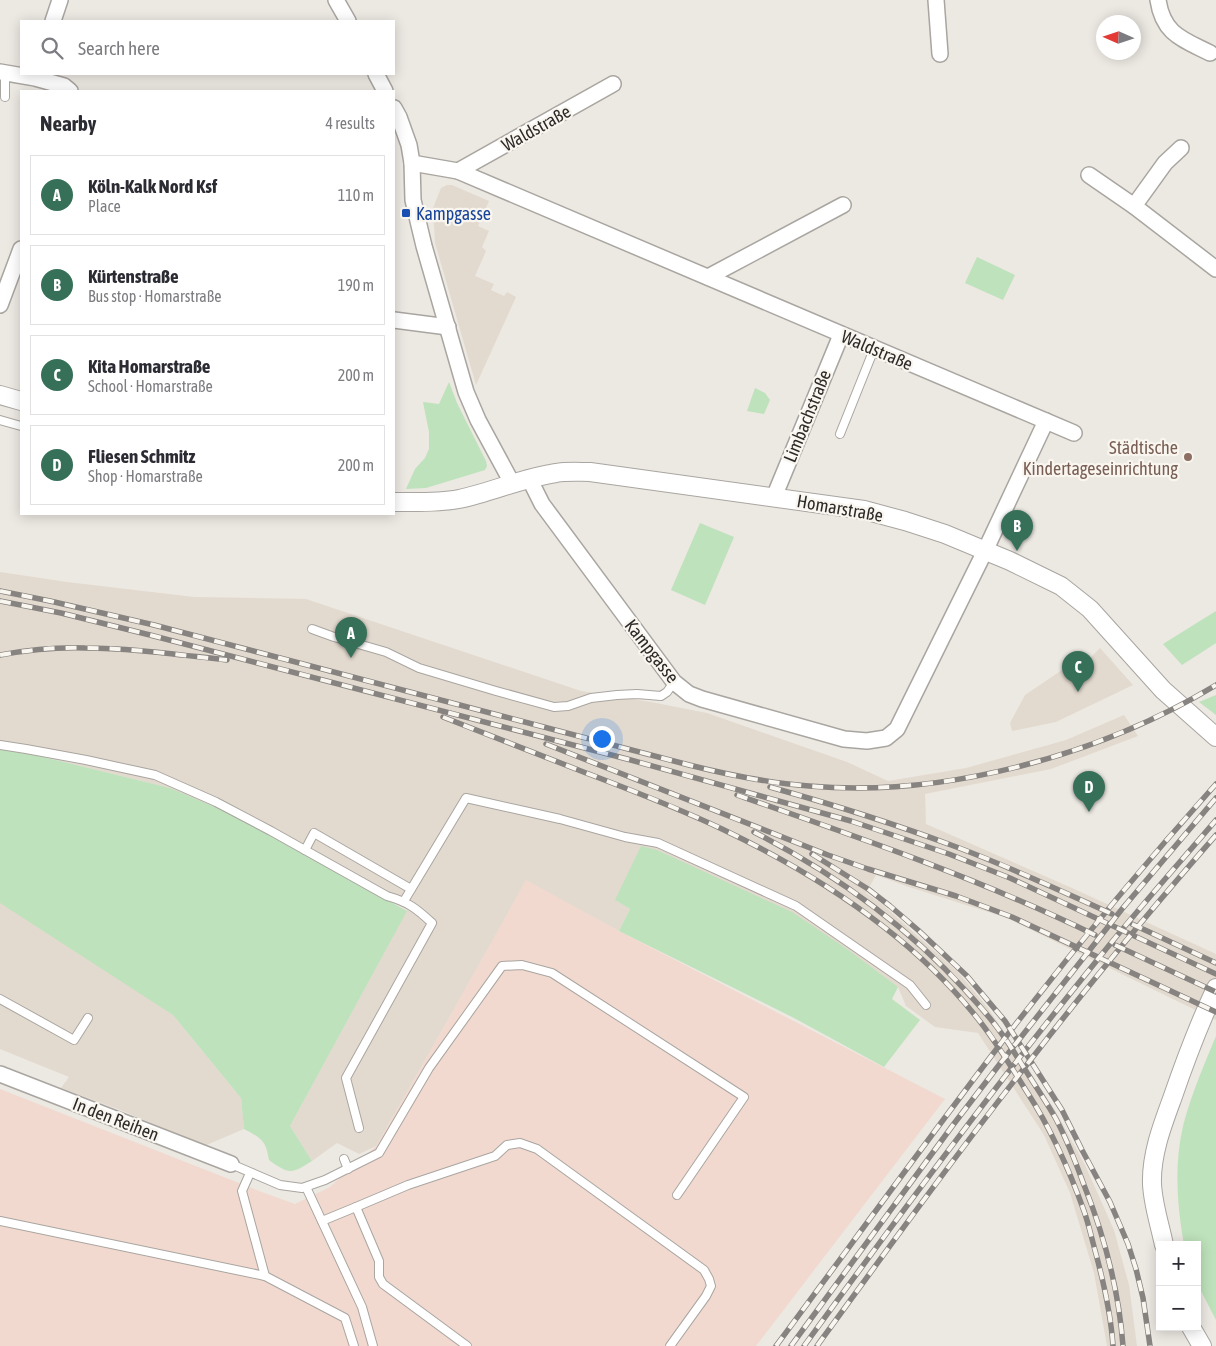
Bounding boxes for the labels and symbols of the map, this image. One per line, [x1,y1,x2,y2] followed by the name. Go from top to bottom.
[1096,15,1141,60] north arrow
[498,101,574,155] street label: Waldstraße
[416,203,491,224] place label: Kampgasse
[400,207,412,219] marker: Kampgasse
[838,326,916,374] street label: Waldstraße
[779,367,835,465] street label: Limbachstraße
[1023,437,1178,479] place label: Städtische Kindertageseinrichtung
[1182,451,1194,463] marker: Städtische Kindertageseinrichtung
[795,490,885,526] street label: Homarstraße
[1001,510,1033,551] pin: B
[621,615,683,687] street label: Kampgasse
[335,617,367,658] pin: A
[1062,651,1094,692] pin: C
[589,726,615,752] your location
[1073,771,1105,812] pin: D
[70,1093,162,1145] street label: In den Reihen

